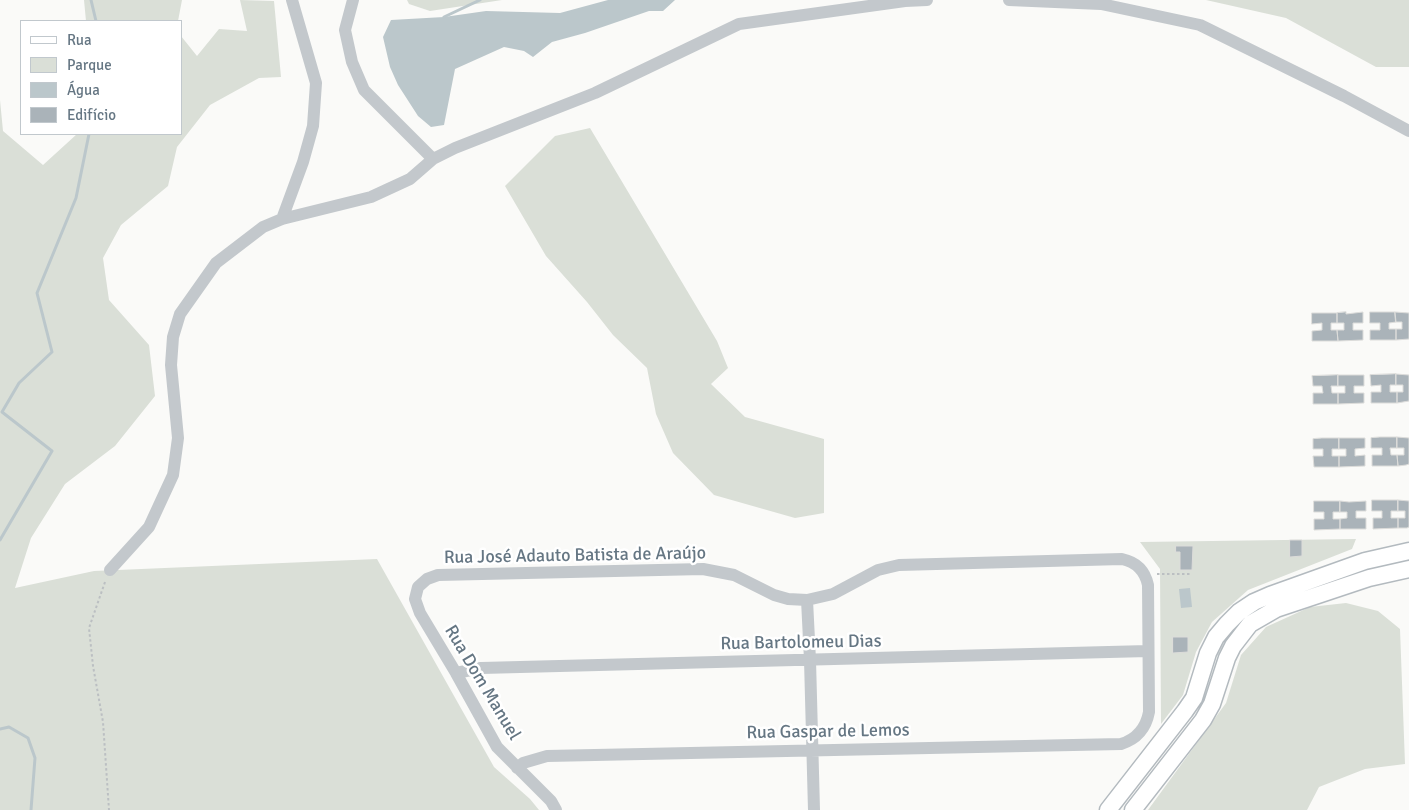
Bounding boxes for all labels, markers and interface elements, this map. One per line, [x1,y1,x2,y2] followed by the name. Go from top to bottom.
[20,20,182,135] legend
[67,31,92,49] text: Rua
[67,56,112,74] text: Parque
[67,81,100,99] text: Água
[67,106,116,124] text: Edifício
[444,543,706,569] street label: Rua José Adauto Batista de Araújo
[439,622,525,744] street label: Rua Dom Manuel
[720,631,882,655] street label: Rua Bartolomeu Dias
[746,720,910,744] street label: Rua Gaspar de Lemos

